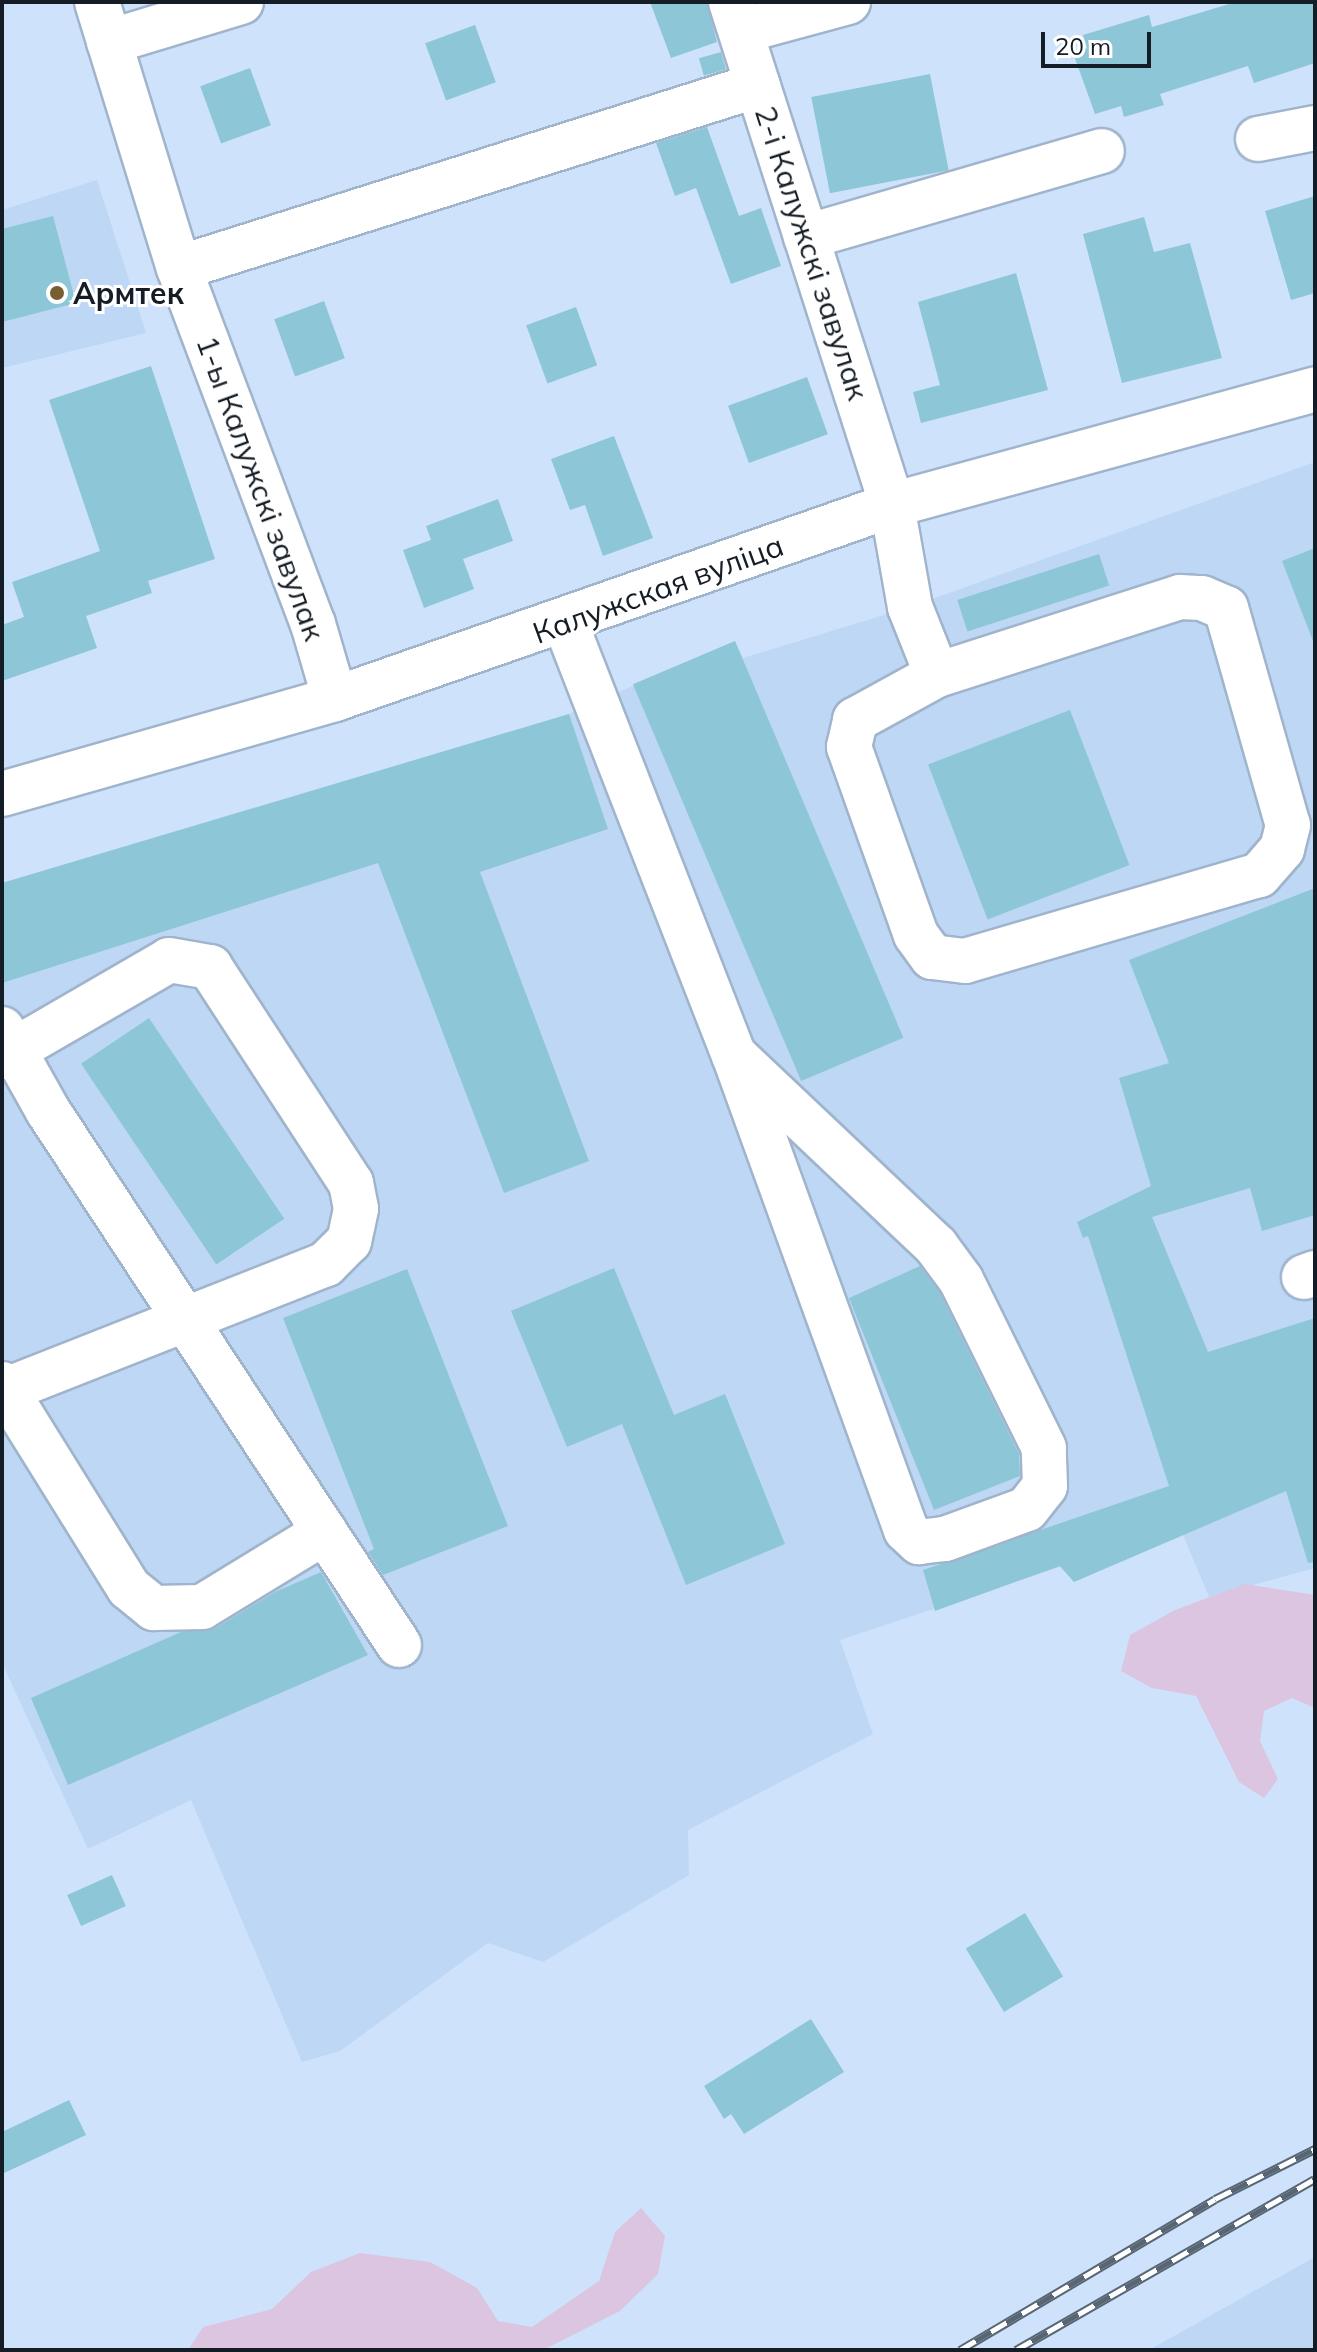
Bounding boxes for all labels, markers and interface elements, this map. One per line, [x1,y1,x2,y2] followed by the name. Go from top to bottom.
[1045,16,1155,66] scale bar
[1055,31,1111,61] text: 20 m
[748,102,876,404] street label: 2-і Калужскі завулак
[73,275,184,311] place label: Армтек
[48,284,66,302] marker: Армтек
[189,331,333,645] street label: 1-ы Калужскі завулак
[528,527,788,651] street label: Калужская вуліца

